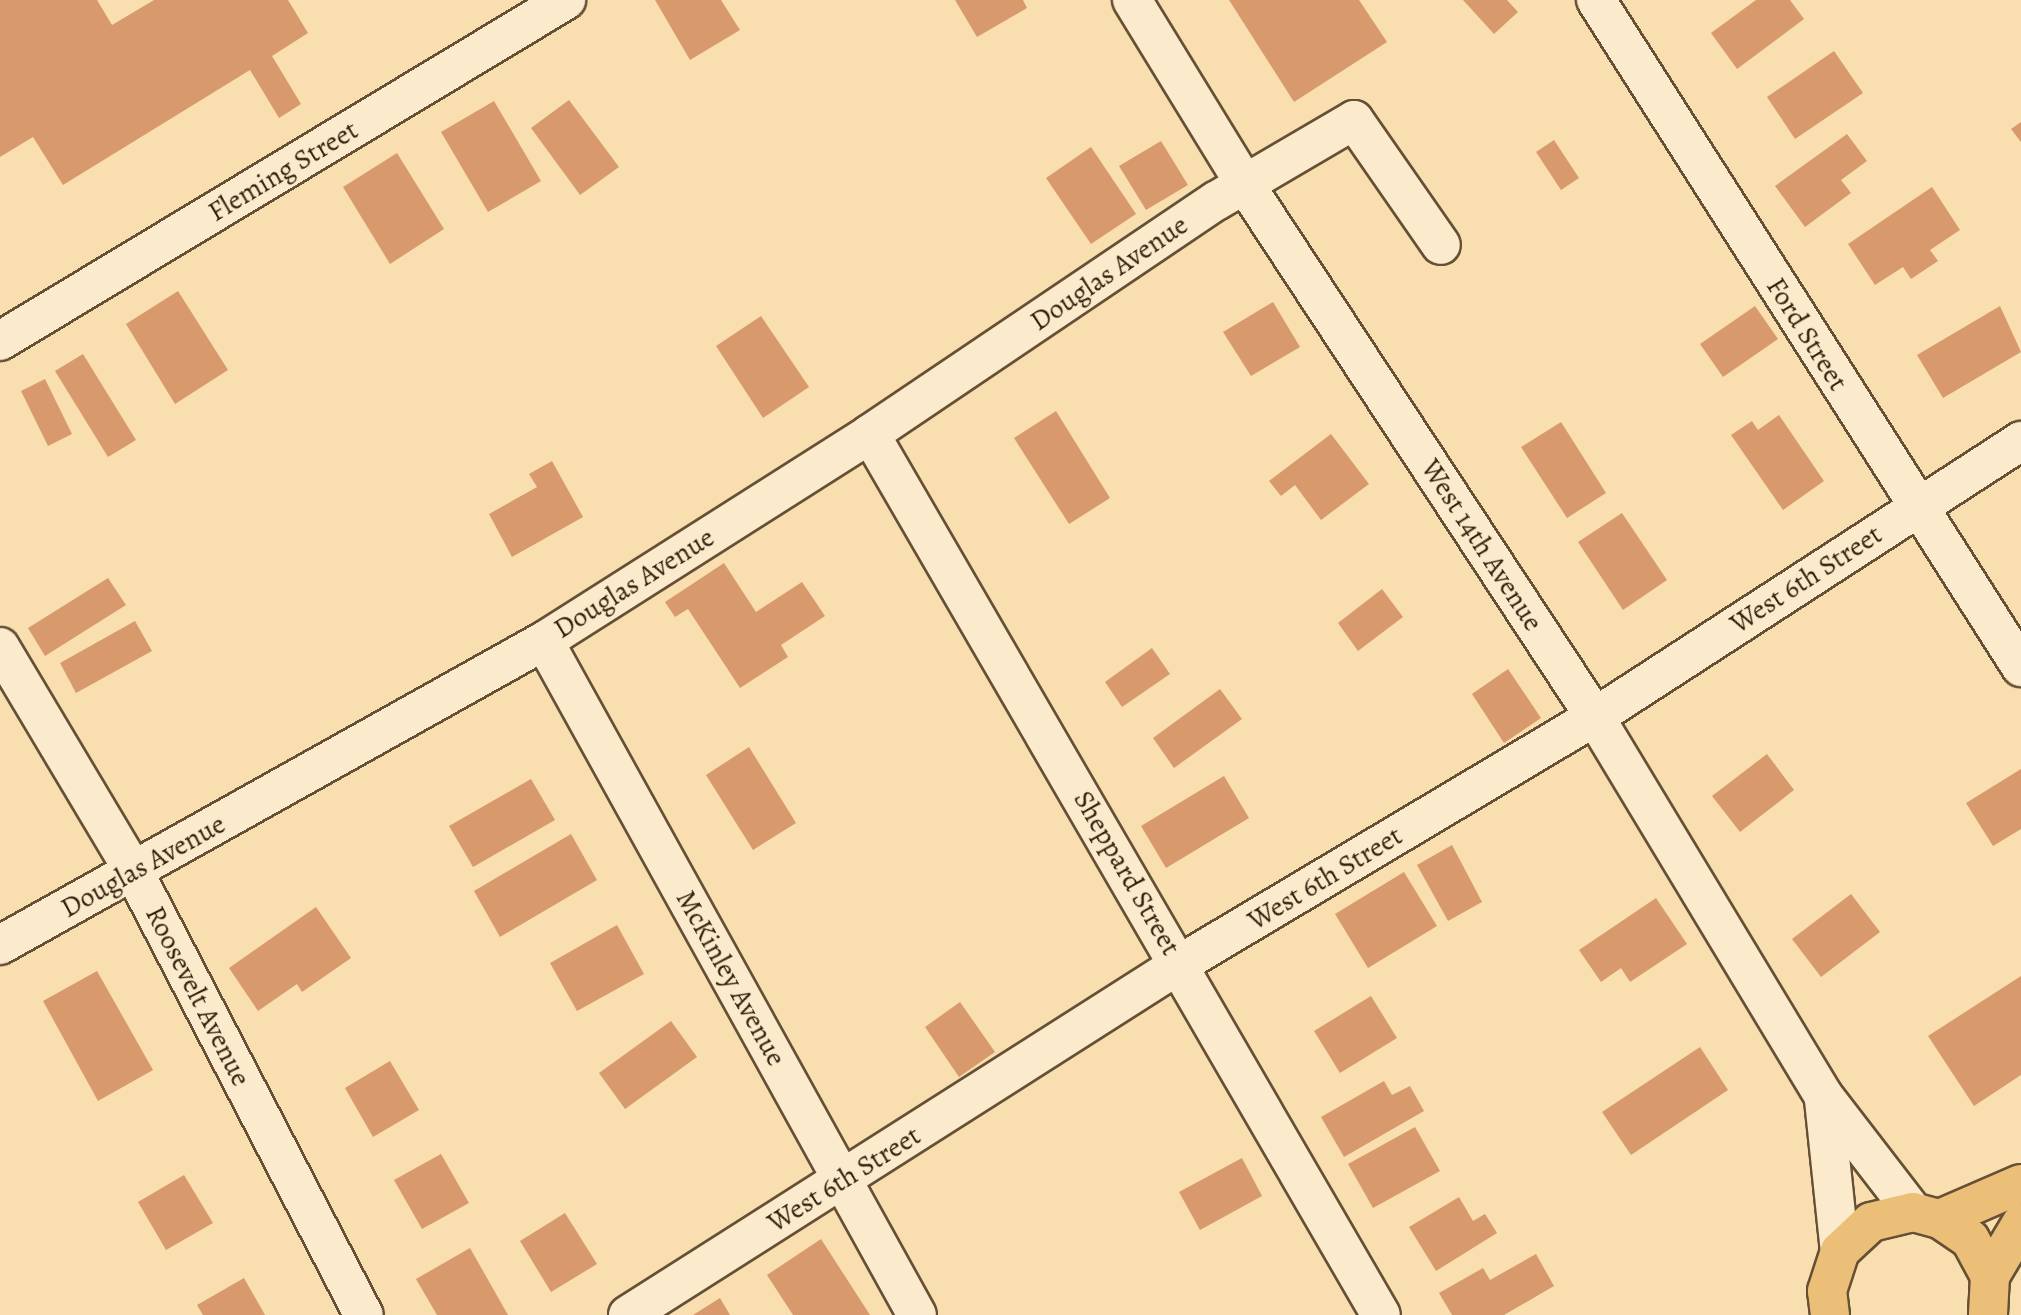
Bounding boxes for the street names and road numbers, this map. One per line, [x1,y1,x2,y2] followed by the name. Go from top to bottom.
[202,113,364,229] street label: Fleming Street
[1024,208,1194,338] street label: Douglas Avenue
[1759,271,1855,397] street label: Ford Street
[1414,453,1550,637] street label: West 14th Avenue
[1724,517,1888,641] street label: West 6th Street
[548,520,720,646] street label: Douglas Avenue
[1066,785,1188,961] street label: Sheppard Street
[55,807,231,925] street label: Douglas Avenue
[1242,819,1408,937] street label: West 6th Street
[669,884,793,1072] street label: McKinley Avenue
[138,900,258,1092] street label: Roosevelt Avenue
[761,1119,927,1239] street label: West 6th Street

